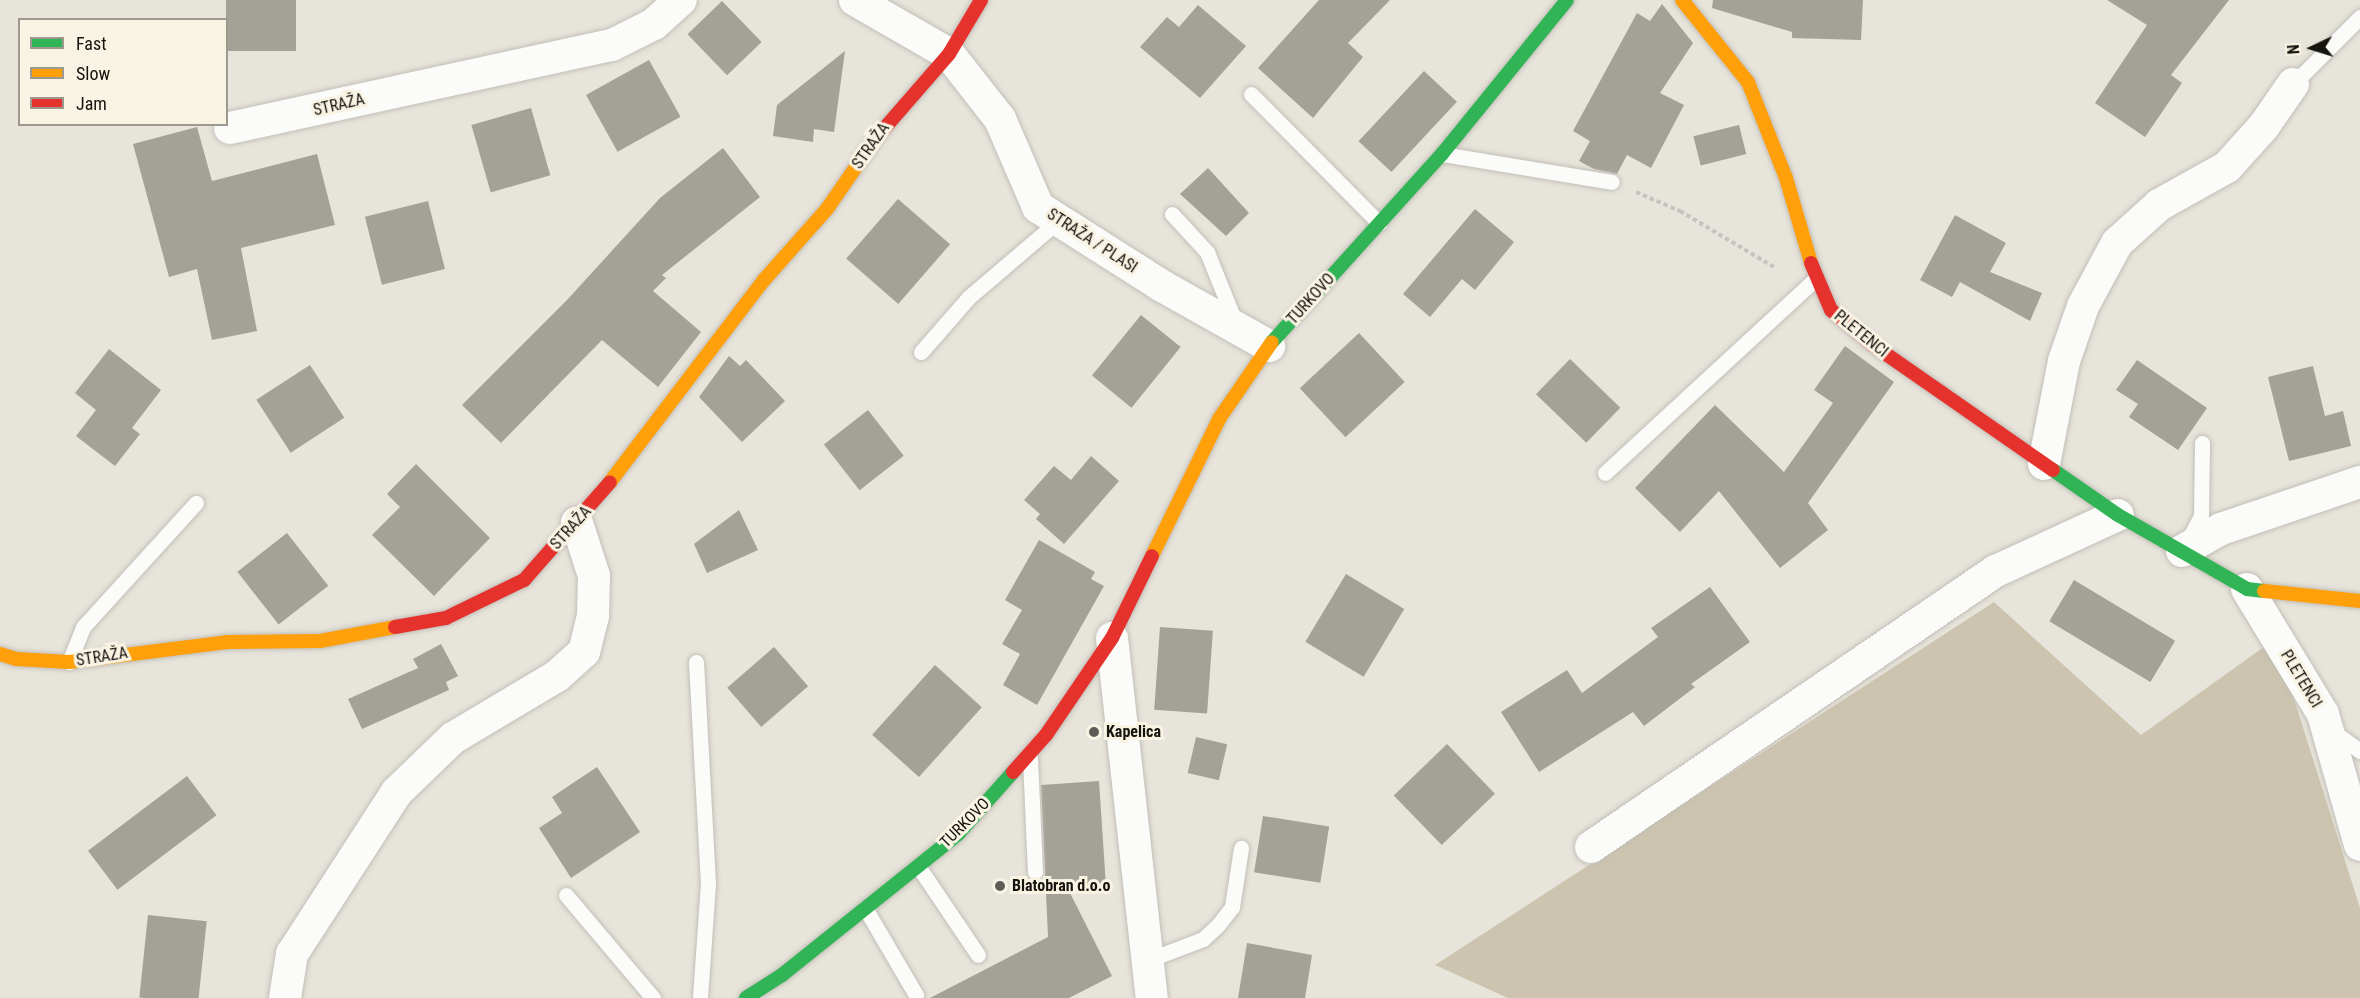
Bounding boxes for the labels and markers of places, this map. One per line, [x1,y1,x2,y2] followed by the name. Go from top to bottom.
[1106,722,1161,742] place label: Kapelica
[1087,725,1101,739] marker: Kapelica
[1012,876,1110,896] place label: Blatobran d.o.o
[993,879,1007,893] marker: Blatobran d.o.o

